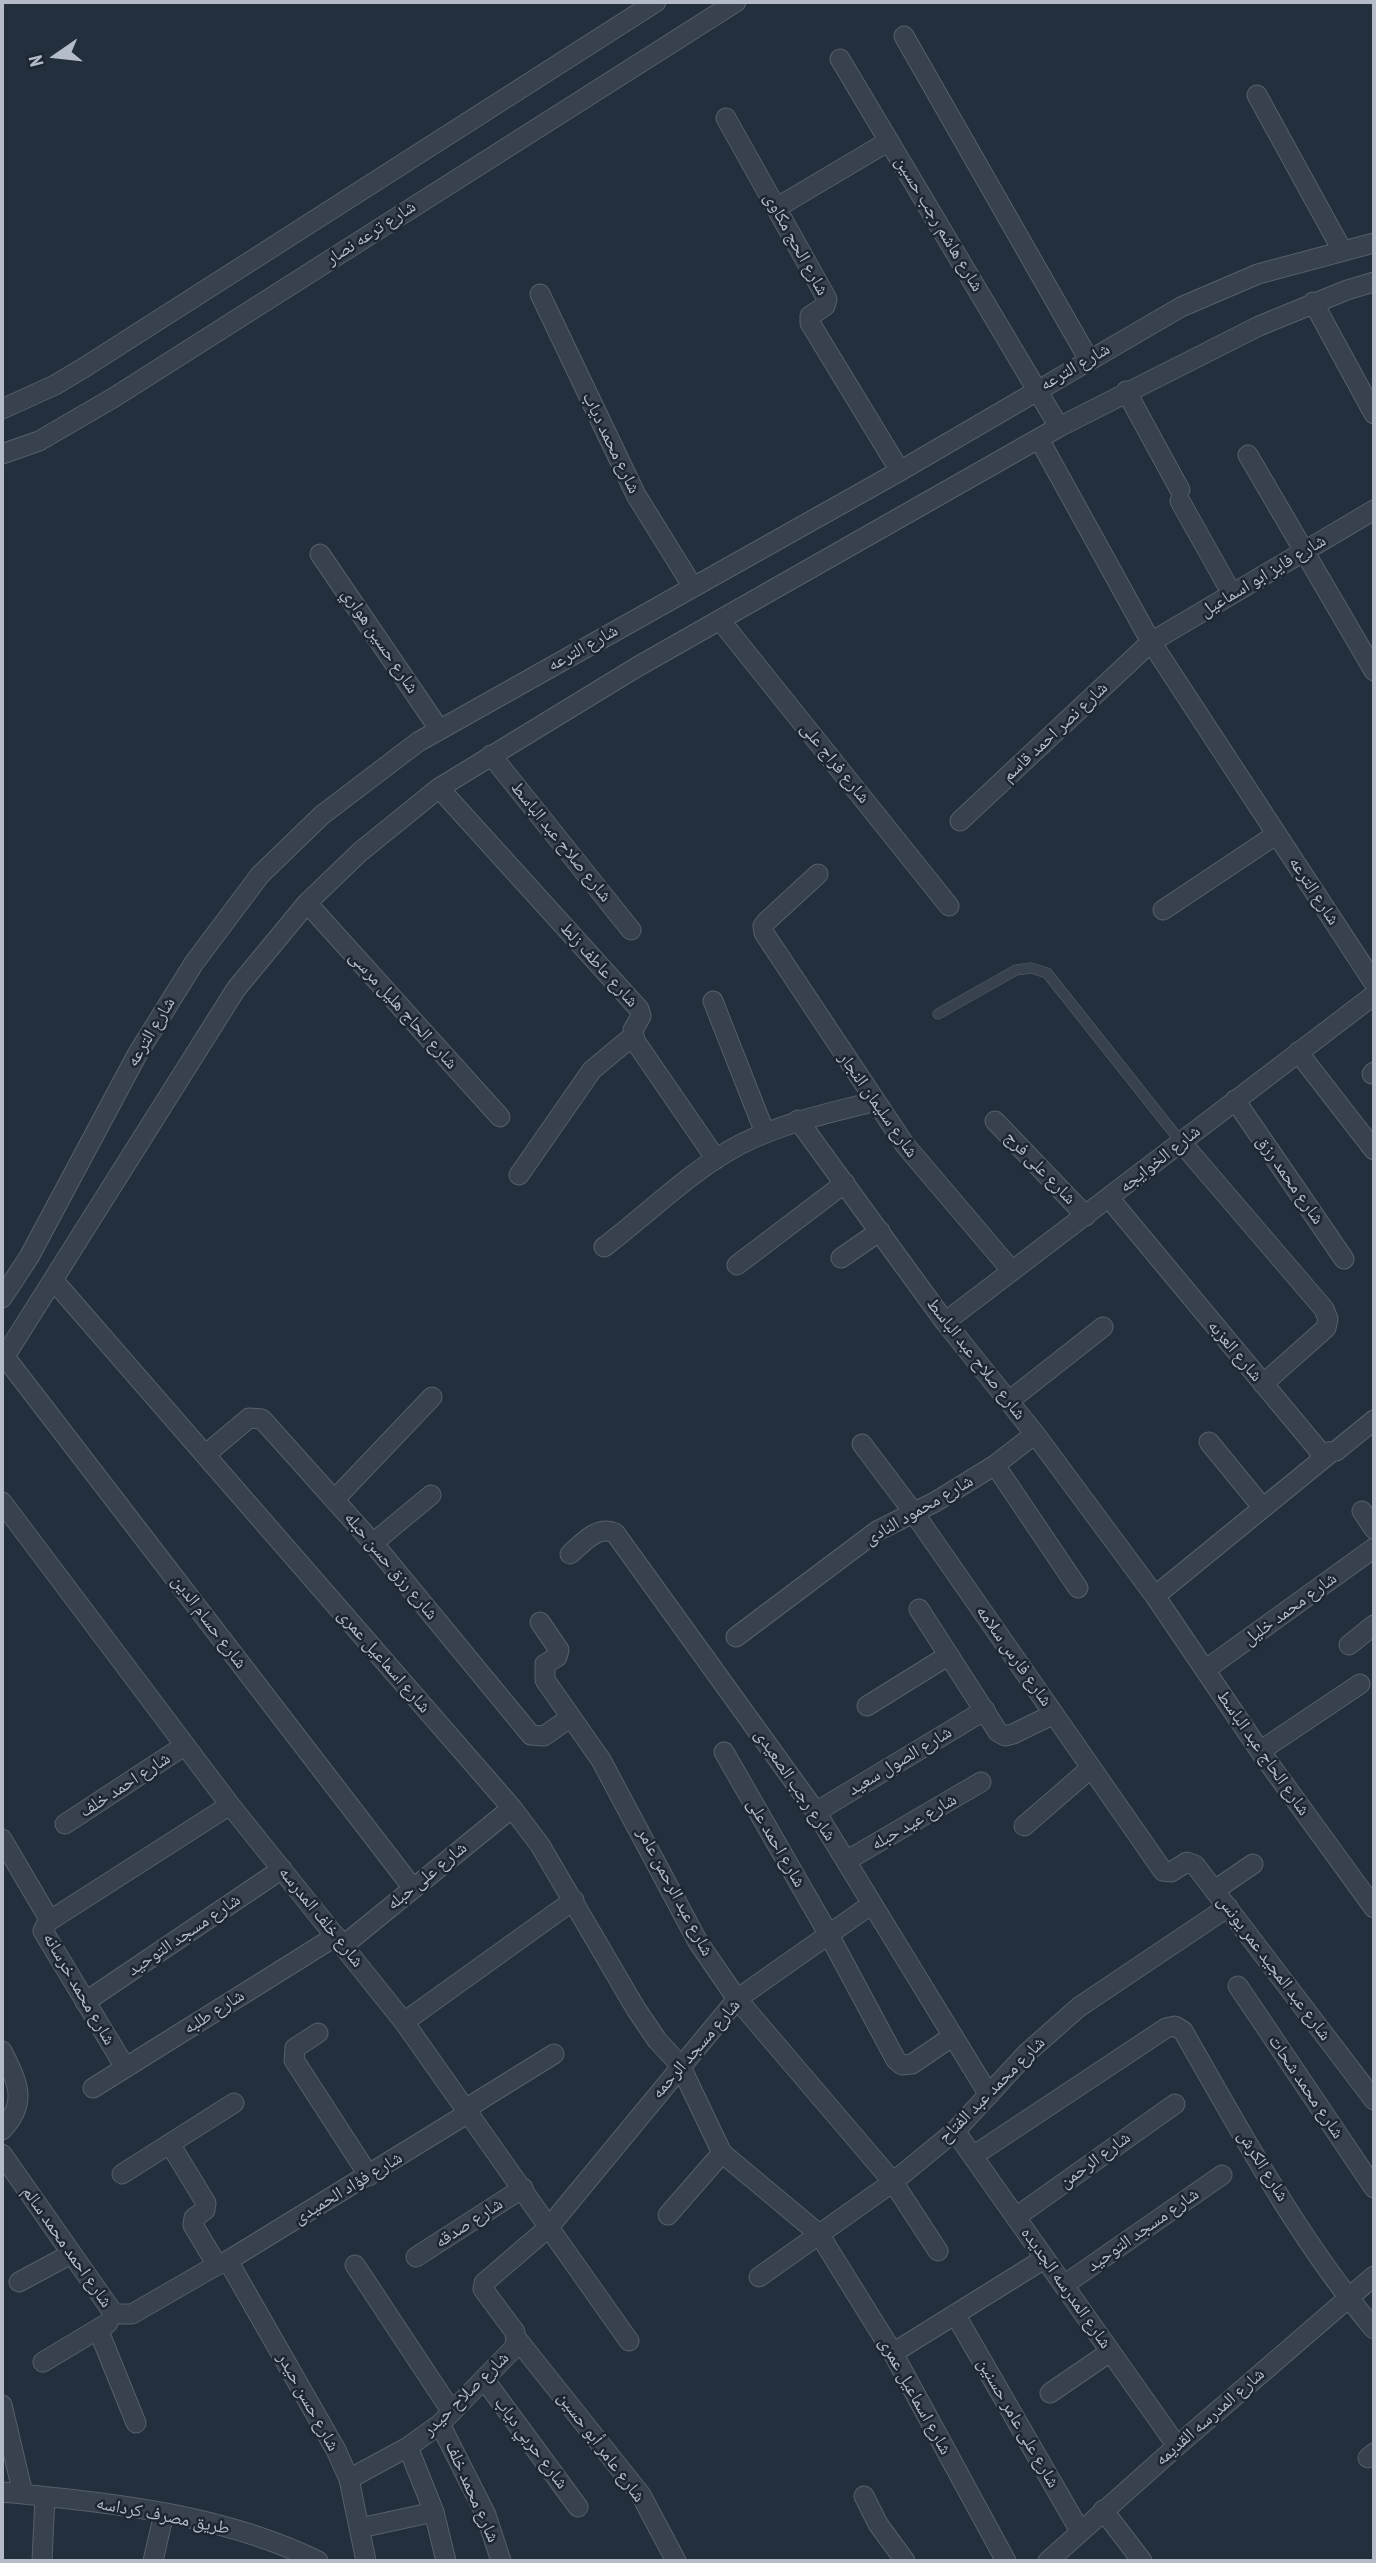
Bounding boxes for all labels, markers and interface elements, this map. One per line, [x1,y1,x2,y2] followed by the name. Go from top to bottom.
[21,21,91,91] north arrow
[23,53,49,69] text: N
[890,152,988,296] street label: شارع هاشم رجب حسين
[759,189,833,299] street label: شارع الحج مكاوى
[322,196,420,270] street label: شارع ترعه نصار
[1036,338,1114,396] street label: شارع الترعه
[577,389,645,497] street label: شارع محمد دياب
[1196,530,1330,622] street label: شارع فايز ابو اسماعيل
[337,584,423,698] street label: شارع حسين هواري
[544,620,622,676] street label: شارع الترعه
[998,677,1112,787] street label: شارع نصر احمد قاسم
[796,718,874,808] street label: شارع فراج على
[506,777,616,907] street label: شارع صلاح عبد الباسط
[1284,853,1344,929] street label: شارع الترعه
[555,918,643,1012] street label: شارع عاطف زلط
[344,946,462,1074] street label: شارع الحاج هليل مرسى
[122,993,180,1071] street label: شارع الترعه
[834,1048,922,1162] street label: شارع سليمان النجار
[1115,1121,1205,1197] street label: شارع الخوايجه
[1000,1127,1080,1209] street label: شارع على فرج
[1251,1131,1329,1229] street label: شارع محمد رزق
[922,1294,1030,1424] street label: شارع صلاح عبد الباسط
[1203,1316,1267,1386] street label: شارع العزبه
[861,1470,977,1550] street label: شارع محمود النادى
[340,1508,442,1624] street label: شارع رزق حسن حبله
[1239,1568,1341,1650] street label: شارع محمد خليل
[167,1571,251,1673] street label: شارع حسام الدين
[971,1601,1057,1711] street label: شارع فارس سلامه
[333,1604,435,1718] street label: شارع اسماعيل عمرى
[1212,1686,1314,1820] street label: شارع الحاج عبد الباسط
[844,1722,956,1800] street label: شارع الصول سعيد
[750,1725,840,1845] street label: شارع رجب الصعيدى
[75,1748,175,1822] street label: شارع احمد خلف
[867,1789,961,1855] street label: شارع عيد حبله
[742,1795,810,1891] street label: شارع احمد على
[632,1824,718,1960] street label: شارع عبد الرحمن عامر
[383,1837,471,1915] street label: شارع على حبله
[274,1862,368,1972] street label: شارع خلف المدرسه
[123,1889,245,1981] street label: شارع مسجد التوحيد
[1212,1891,1336,2045] street label: شارع عبد المجيد عمر يونس
[38,1929,120,2049] street label: شارع محمد خرسانه
[180,1985,248,2039] street label: شارع طلبه
[647,1995,745,2103] street label: شارع مسجد الرحمه
[1263,2031,1349,2143] street label: شارع محمد شحات
[934,2032,1050,2148] street label: شارع محمد عبد الفتاح
[1233,2126,1293,2206] street label: شارع الكرش
[1055,2127,1135,2193] street label: شارع الرحمن
[290,2147,406,2229] street label: شارع فؤاد الحميدى
[17,2182,117,2312] street label: شارع احمد محمد سالم
[1083,2183,1203,2277] street label: شارع مسجد التوحيد
[431,2193,507,2253] street label: شارع صدقه
[1016,2223,1116,2353] street label: شارع المدرسه الجديده
[874,2333,956,2459] street label: شارع اسماعيل عمرى
[418,2347,514,2441] street label: شارع صلاح حيدر
[272,2349,344,2455] street label: شارع حسن حيدر
[972,2354,1064,2492] street label: شارع على عامر حسنين
[1151,2364,1269,2470] street label: شارع المدرسه القديمه
[552,2387,650,2507] street label: شارع عامر أبو حسين
[489,2393,573,2493] street label: شارع حربي دياب
[440,2438,504,2546] street label: شارع محمد خلف
[94,2492,232,2540] street label: طريق مصرف كرداسه

